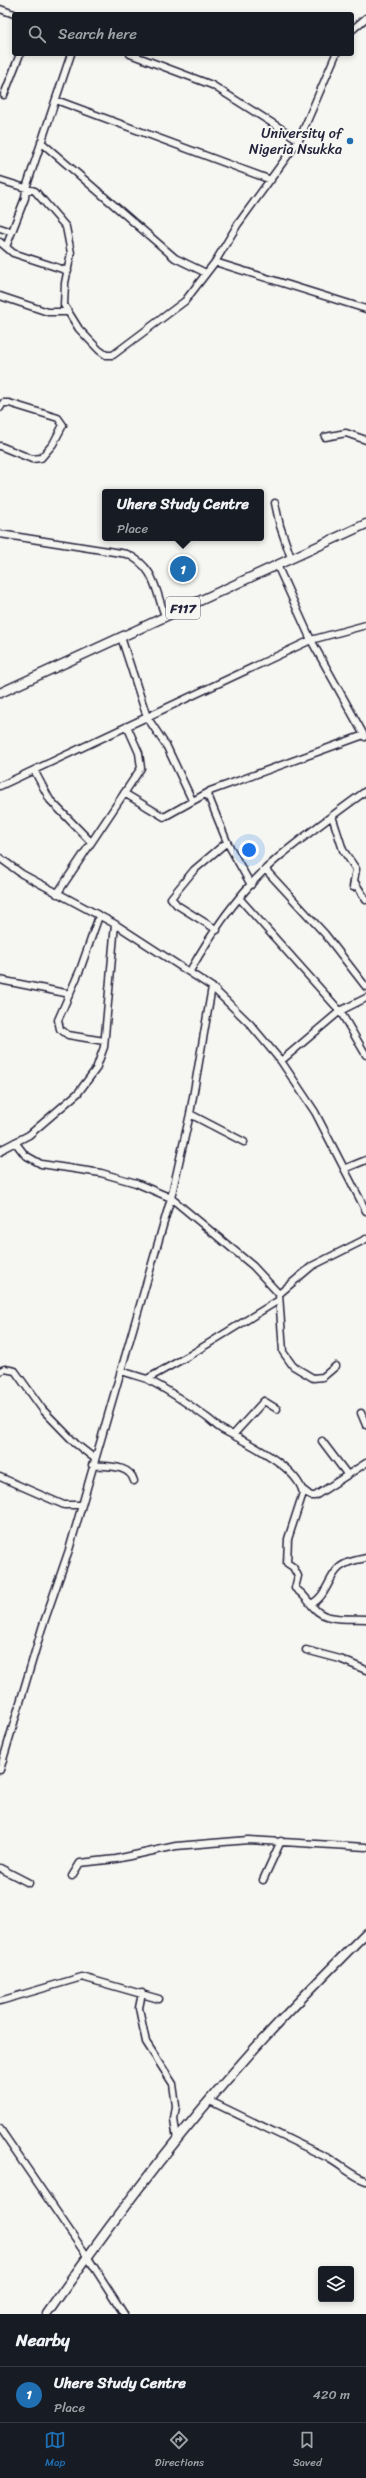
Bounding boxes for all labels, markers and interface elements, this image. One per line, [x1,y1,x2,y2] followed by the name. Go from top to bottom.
[12,12,354,56] search box
[58,21,137,47] text: Search here
[26,23,48,45] icon: search
[249,121,344,162] place label: University of Nigeria Nsukka
[345,136,355,146] marker: University of Nigeria Nsukka
[102,489,264,541] popup
[117,491,249,517] text: Uhere Study Centre
[117,517,148,540] text: Place
[170,554,196,584] pin: 1
[166,597,200,619] road number: F117
[239,840,259,860] your location
[318,2266,354,2302] map controls
[318,2266,354,2302] button: layers
[16,2325,70,2355] text: Nearby
[54,2370,186,2396] text: Uhere Study Centre
[26,2383,32,2406] text: 1
[313,2383,350,2406] text: 420 m
[54,2396,85,2419] text: Place
[44,2429,66,2472] tab: Map
[155,2429,204,2472] tab: Directions
[293,2429,322,2472] tab: Saved

